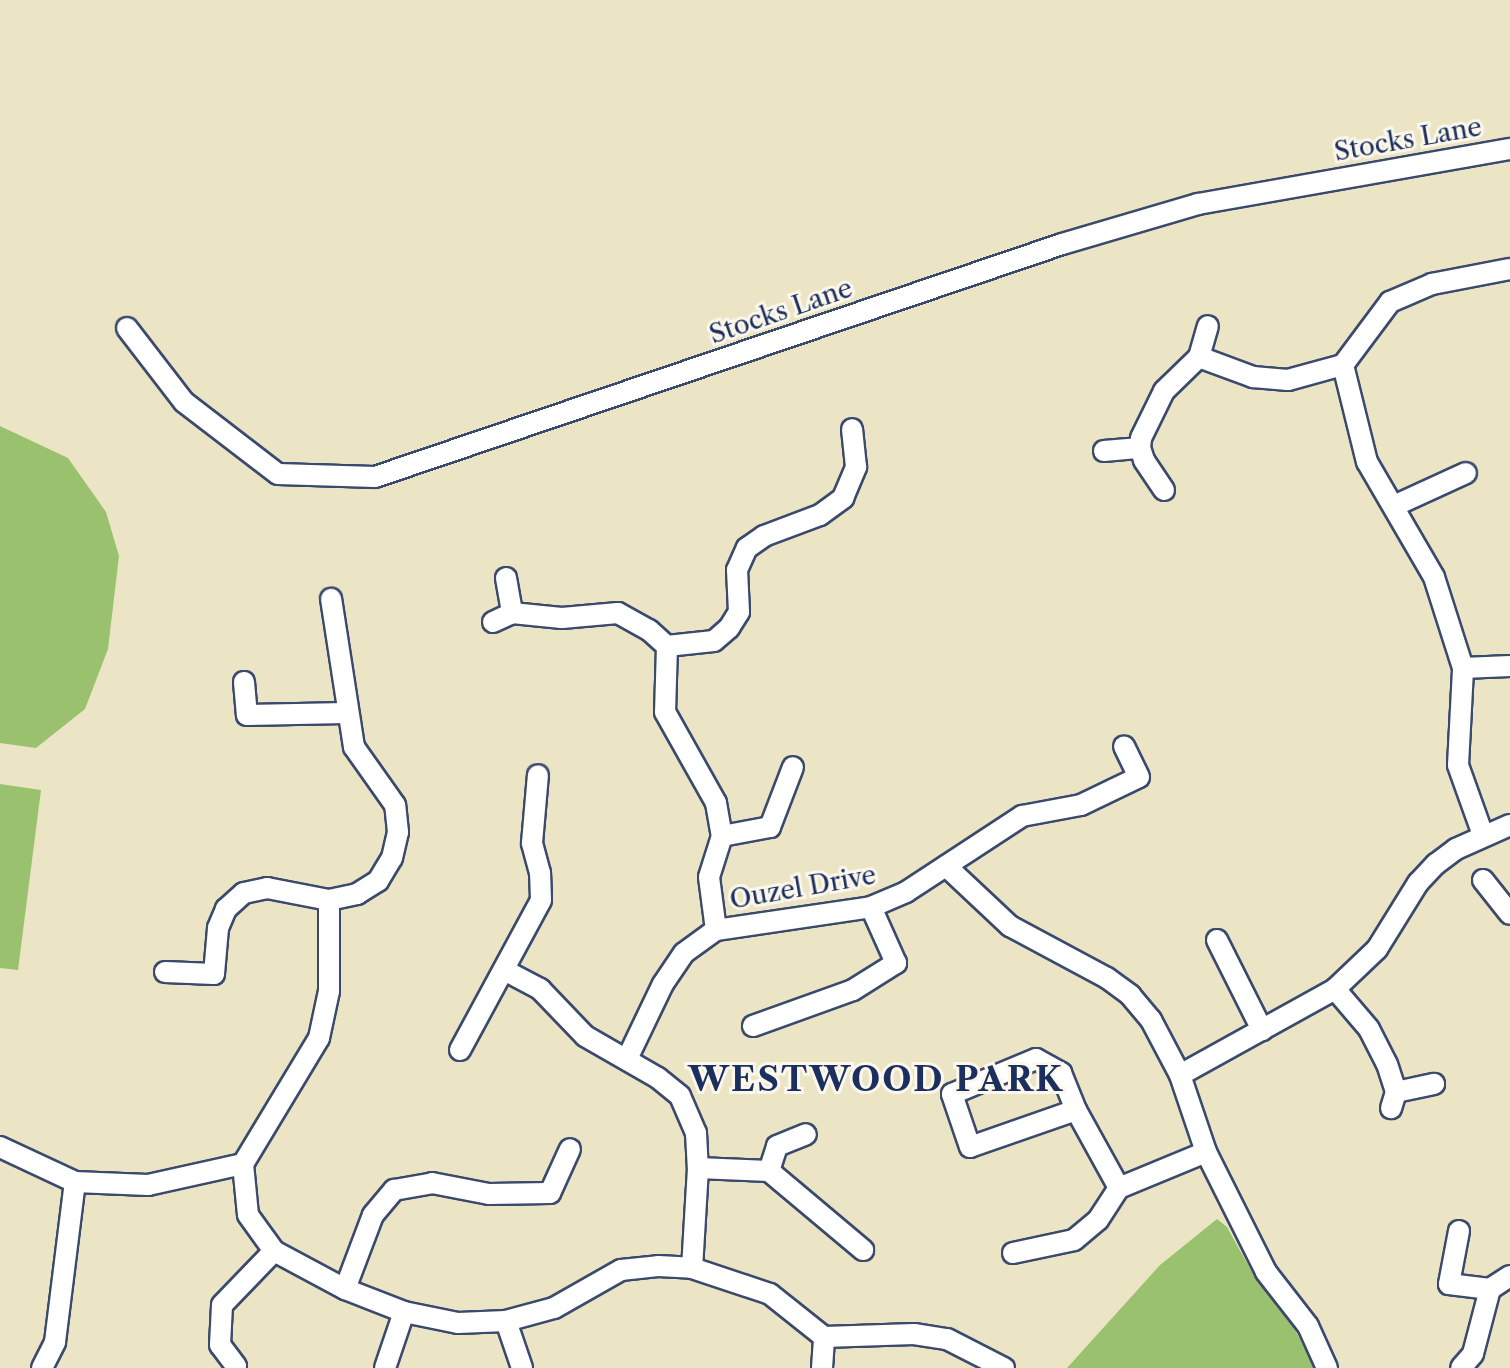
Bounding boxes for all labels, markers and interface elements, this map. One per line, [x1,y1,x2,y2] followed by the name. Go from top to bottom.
[1332,112,1484,168] street label: Stocks Lane
[705,273,857,351] street label: Stocks Lane
[728,860,878,916] street label: Ouzel Drive
[688,1060,1064,1100] district label: WESTWOOD PARK

